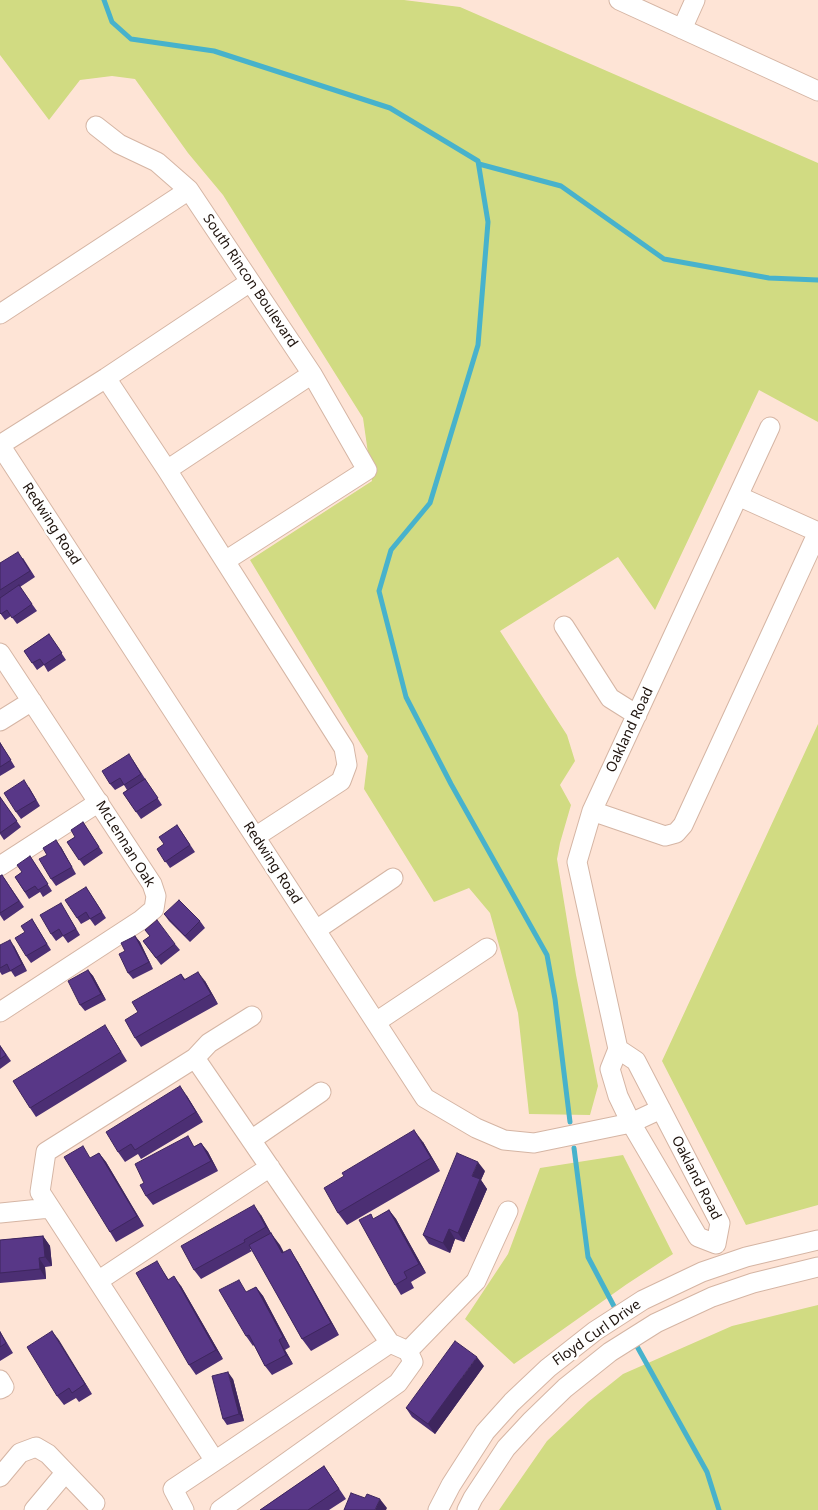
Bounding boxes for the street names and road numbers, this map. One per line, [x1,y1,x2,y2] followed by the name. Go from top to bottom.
[199,211,301,351] street label: South Rincon Boulevard
[18,480,84,568] street label: Redwing Road
[603,685,657,775] street label: Oakland Road
[92,798,158,890] street label: McLennan Oak
[239,819,305,907] street label: Redwing Road
[668,1133,724,1223] street label: Oakland Road
[550,1296,644,1370] street label: Floyd Curl Drive

